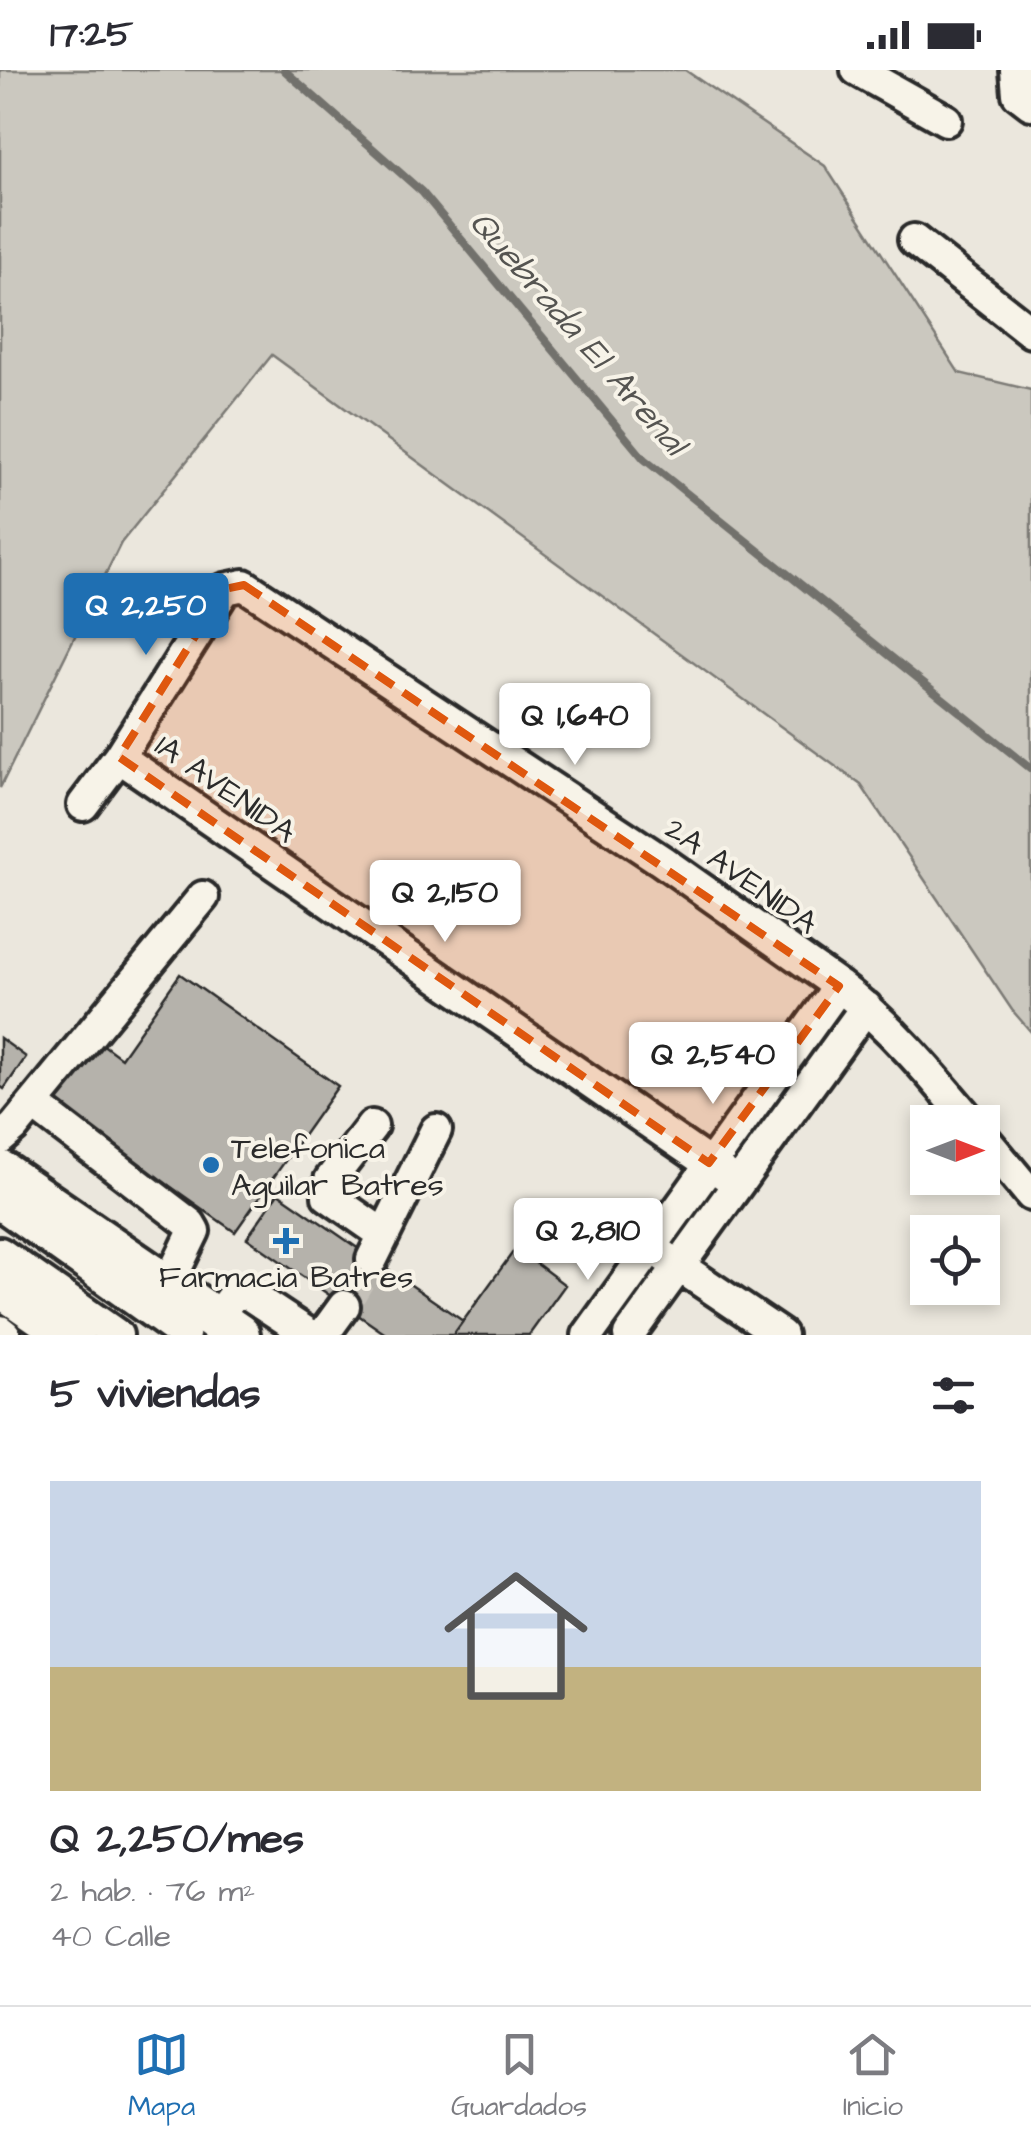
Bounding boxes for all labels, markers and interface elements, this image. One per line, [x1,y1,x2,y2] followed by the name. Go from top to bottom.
[50,9,133,61] text: 17:25
[458,200,701,469] water label: Quebrada El Arenal
[54,573,238,658] pin: Q 2,250
[86,583,206,628] text: Q 2,250
[483,683,667,768] pin: Q 1,640
[521,693,629,738] text: Q 1,640
[145,724,305,854] street label: 1A AVENIDA
[656,807,827,946] street label: 2A AVENIDA
[353,860,537,945] pin: Q 2,150
[392,870,498,915] text: Q 2,150
[621,1022,805,1107] pin: Q 2,540
[651,1032,775,1077] text: Q 2,540
[910,1105,1000,1195] north arrow
[910,1105,1000,1305] map controls
[231,1126,444,1208] place label: Telefonica Aguilar Batres
[200,1154,222,1176] marker: Telefonica Aguilar Batres
[496,1198,680,1283] pin: Q 2,810
[536,1208,640,1253] text: Q 2,810
[910,1215,1000,1305] button: locate
[275,1230,297,1252] marker: Farmacia Batres
[159,1255,413,1300] place label: Farmacia Batres
[50,1366,261,1424] text: 5 viviendas
[926,1368,981,1423] icon: filters
[426,1546,606,1726] icon: home
[50,1811,304,1869] text: Q 2,250/mes
[50,1869,255,1914] text: 2 hab. · 76 m²
[50,1914,171,1959] text: 40 Calle
[128,2027,195,2126] tab: Mapa
[451,2027,587,2126] tab: Guardados
[843,2027,903,2126] tab: Inicio

